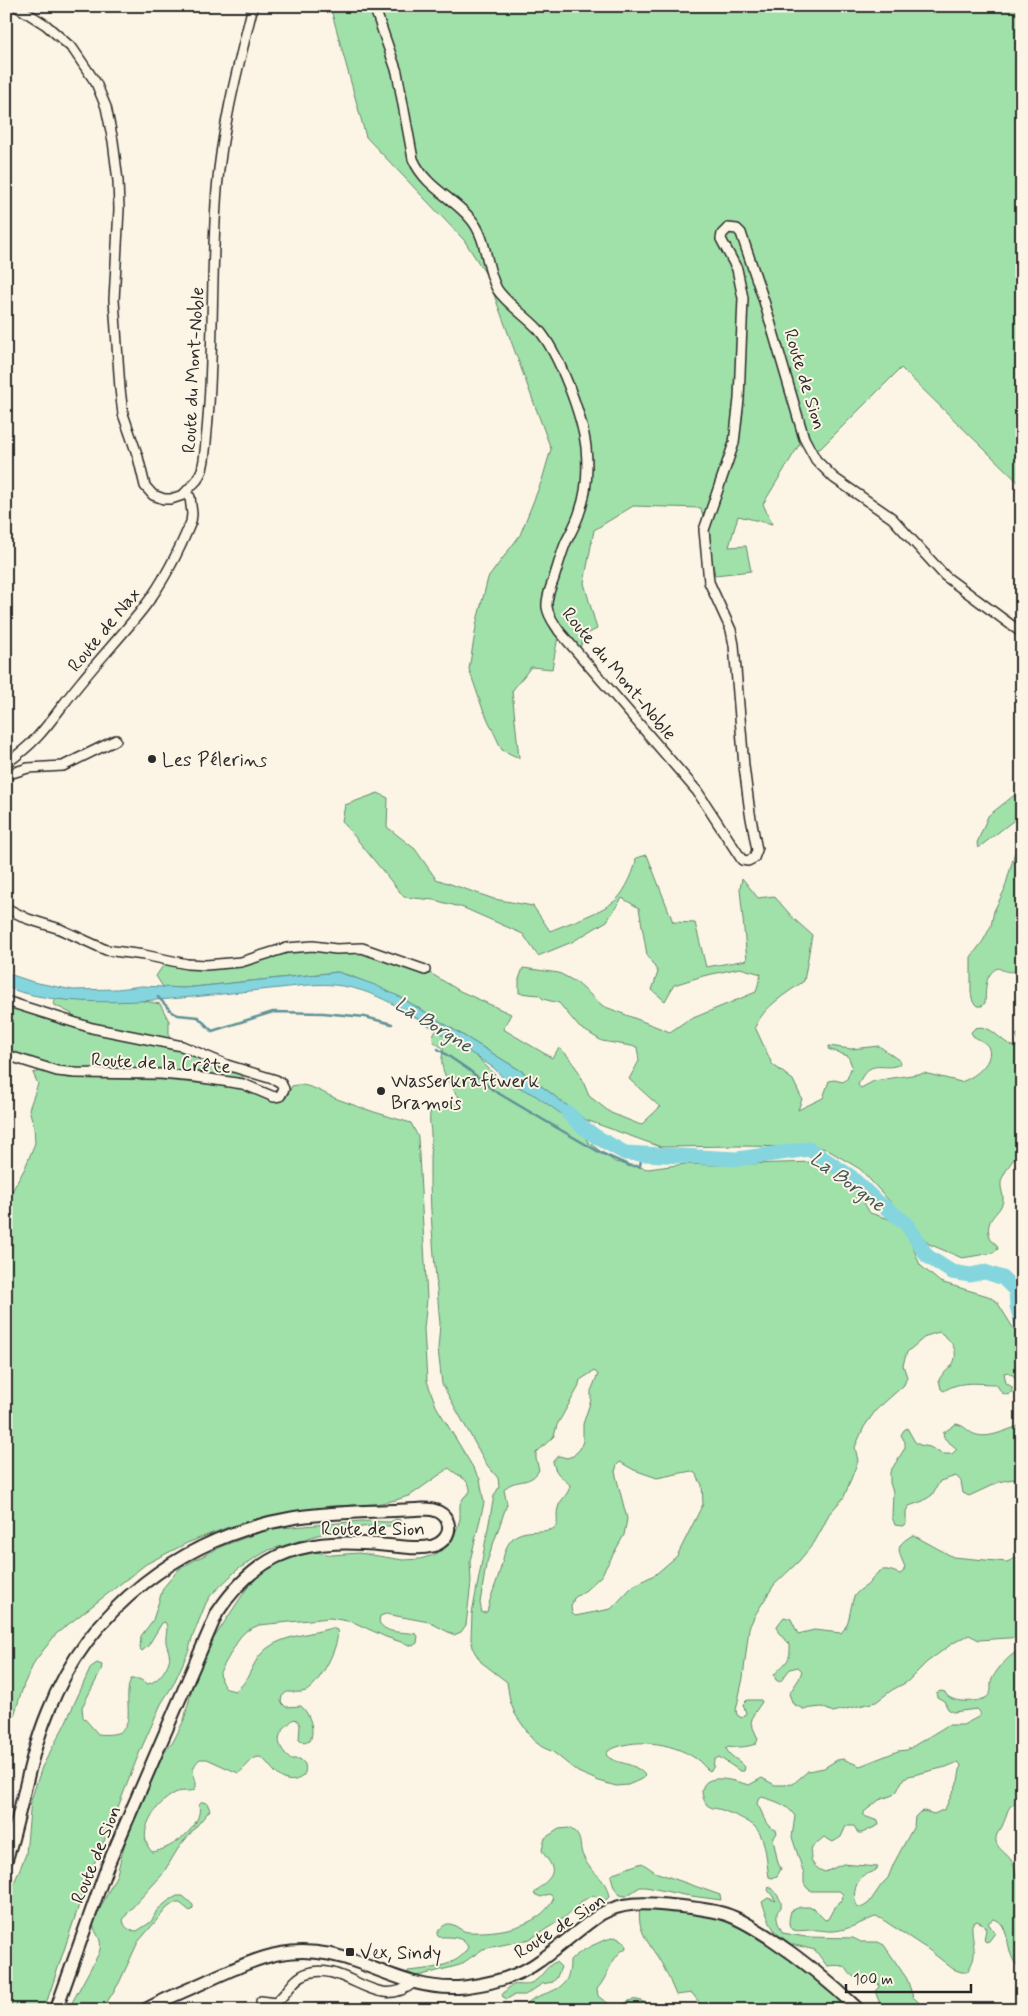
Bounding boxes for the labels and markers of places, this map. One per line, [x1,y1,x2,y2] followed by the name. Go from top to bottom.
[162,748,268,773] place label: Les Pélerins
[146,753,158,765] marker: Les Pélerins
[391,1069,540,1116] place label: Wasserkraftwerk Bramois
[375,1085,387,1097] marker: Wasserkraftwerk Bramois
[360,1941,441,1967] place label: Vex, Sindy
[344,1946,356,1958] marker: Vex, Sindy

